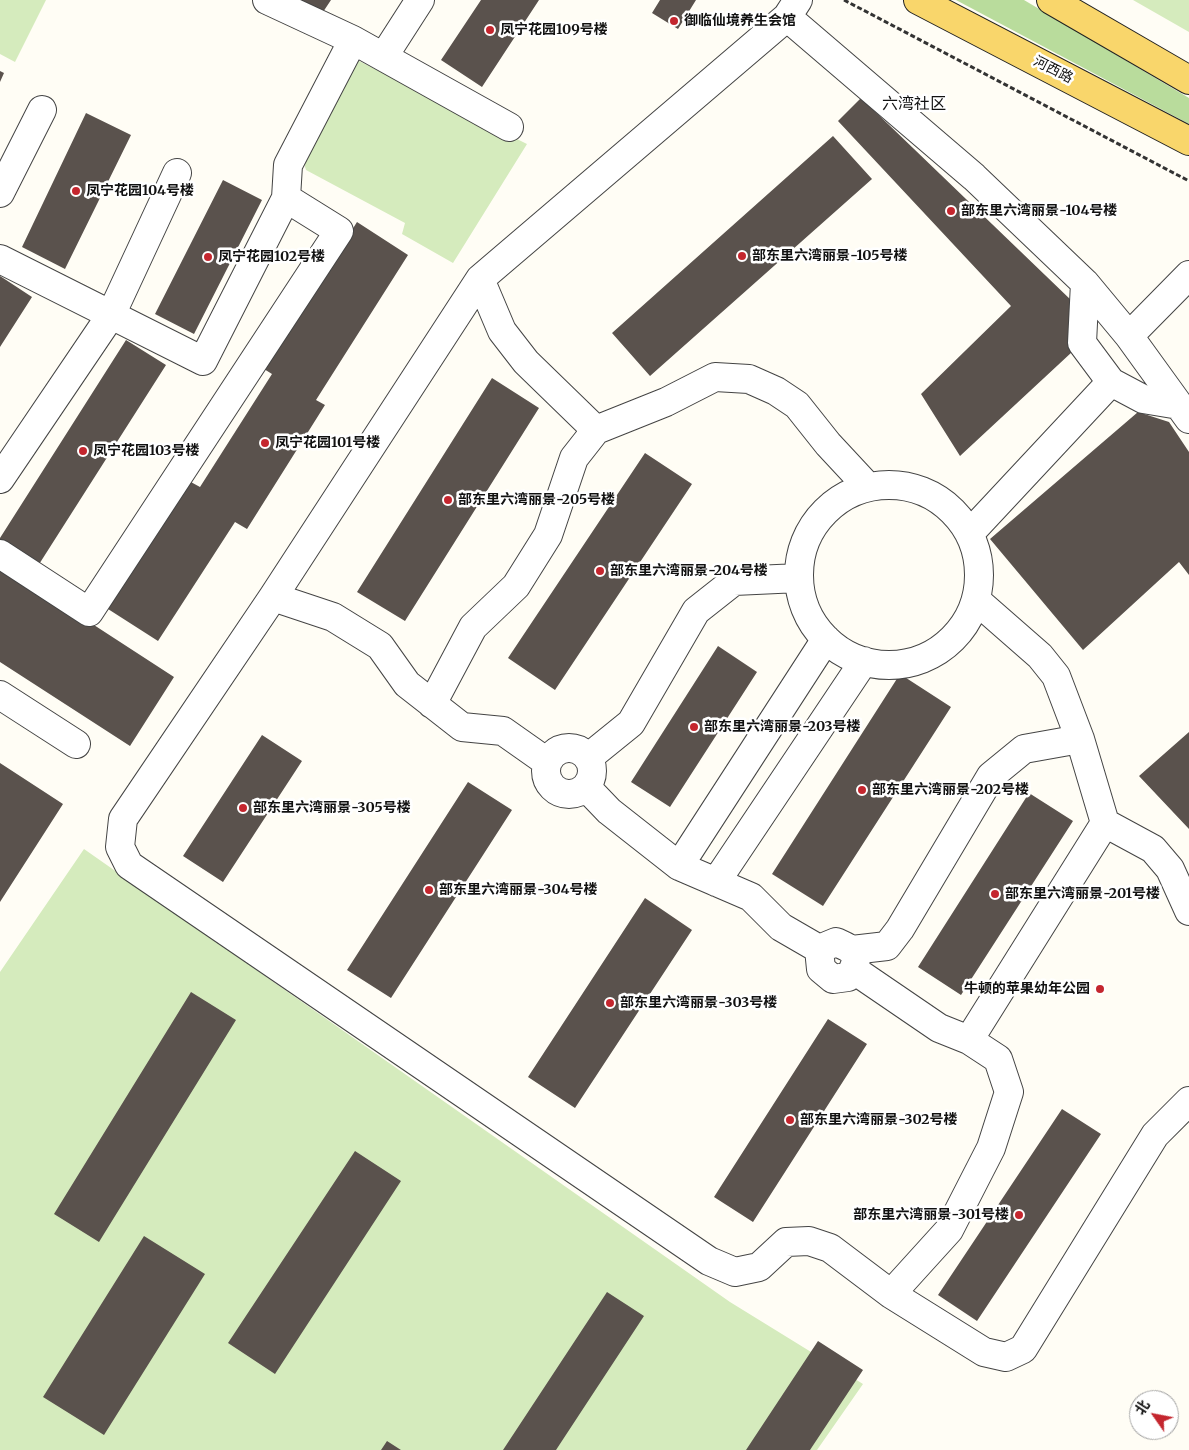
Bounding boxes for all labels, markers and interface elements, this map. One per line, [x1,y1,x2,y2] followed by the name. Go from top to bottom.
[684,13,796,29] place label: 御临仙境养生会馆
[668,15,680,27] marker: 御临仙境养生会馆
[500,22,608,38] place label: 凤宁花园109号楼
[484,24,496,36] marker: 凤宁花园109号楼
[1030,53,1076,87] street label: 河西路
[882,94,946,114] district label: 六湾社区
[86,183,194,199] place label: 凤宁花园104号楼
[70,185,82,197] marker: 凤宁花园104号楼
[961,203,1117,219] place label: 部东里六湾丽景-104号楼
[945,205,957,217] marker: 部东里六湾丽景-104号楼
[752,248,908,264] place label: 部东里六湾丽景-105号楼
[218,249,325,265] place label: 凤宁花园102号楼
[736,250,748,262] marker: 部东里六湾丽景-105号楼
[202,251,214,263] marker: 凤宁花园102号楼
[275,435,380,451] place label: 凤宁花园101号楼
[259,437,271,449] marker: 凤宁花园101号楼
[93,443,200,459] place label: 凤宁花园103号楼
[77,445,89,457] marker: 凤宁花园103号楼
[458,492,615,508] place label: 部东里六湾丽景-205号楼
[442,494,454,506] marker: 部东里六湾丽景-205号楼
[610,563,768,579] place label: 部东里六湾丽景-204号楼
[594,565,606,577] marker: 部东里六湾丽景-204号楼
[704,719,861,735] place label: 部东里六湾丽景-203号楼
[688,721,700,733] marker: 部东里六湾丽景-203号楼
[872,782,1029,798] place label: 部东里六湾丽景-202号楼
[856,784,868,796] marker: 部东里六湾丽景-202号楼
[253,800,411,816] place label: 部东里六湾丽景-305号楼
[237,802,249,814] marker: 部东里六湾丽景-305号楼
[439,882,597,898] place label: 部东里六湾丽景-304号楼
[423,884,435,896] marker: 部东里六湾丽景-304号楼
[1005,886,1160,902] place label: 部东里六湾丽景-201号楼
[989,888,1001,900] marker: 部东里六湾丽景-201号楼
[964,981,1090,997] place label: 牛顿的苹果幼年公园
[1094,983,1106,995] marker: 牛顿的苹果幼年公园
[620,995,777,1011] place label: 部东里六湾丽景-303号楼
[604,997,616,1009] marker: 部东里六湾丽景-303号楼
[800,1112,958,1128] place label: 部东里六湾丽景-302号楼
[784,1114,796,1126] marker: 部东里六湾丽景-302号楼
[853,1207,1009,1223] place label: 部东里六湾丽景-301号楼
[1013,1209,1025,1221] marker: 部东里六湾丽景-301号楼
[1129,1390,1179,1440] north arrow
[1131,1397,1154,1418] text: 北

